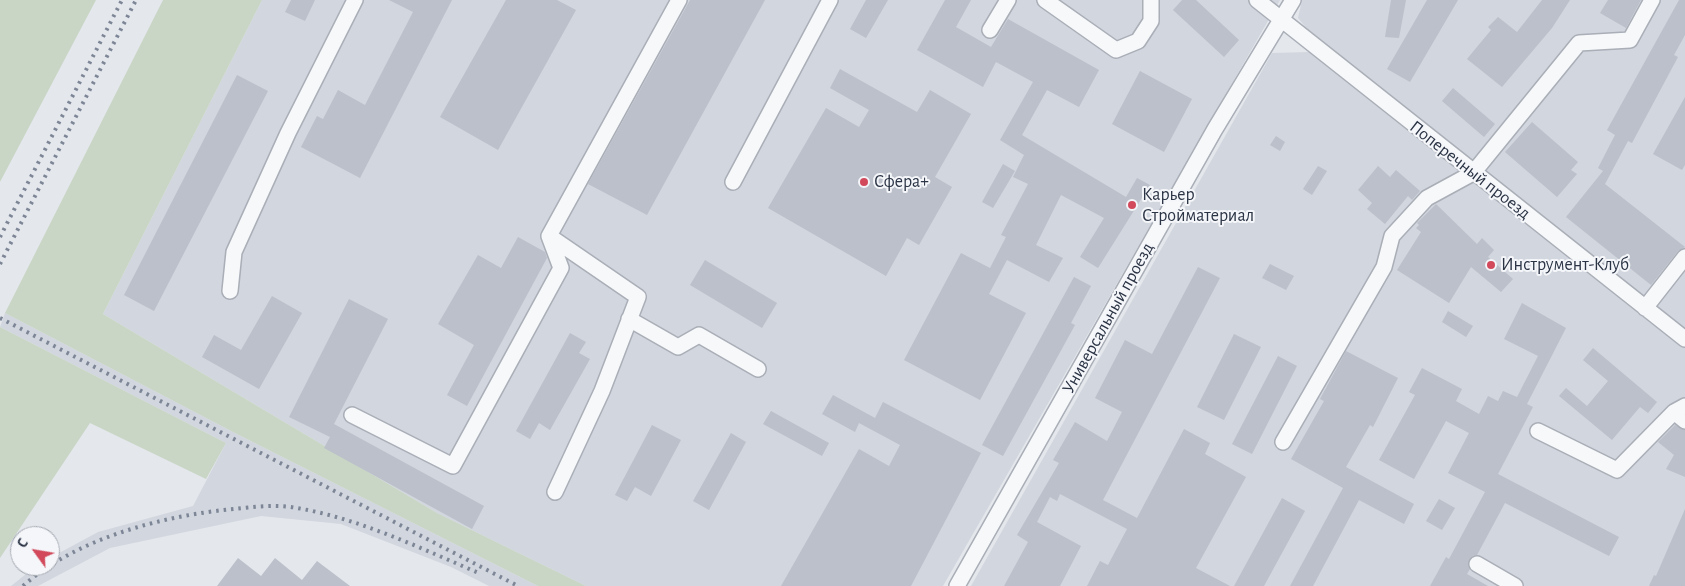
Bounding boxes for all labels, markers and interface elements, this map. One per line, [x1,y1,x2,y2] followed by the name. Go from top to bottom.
[1405,116,1535,224] street label: Поперечный проезд
[874,171,929,193] place label: Сфера+
[858,176,870,188] marker: Сфера+
[1142,184,1254,226] place label: Карьер Стройматериал
[1126,199,1138,211] marker: Карьер Стройматериал
[1057,239,1159,397] street label: Универсальный проезд
[1501,254,1629,276] place label: Инструмент-Клуб
[1485,259,1497,271] marker: Инструмент-Клуб
[10,526,60,576] north arrow
[15,537,31,551] text: С

